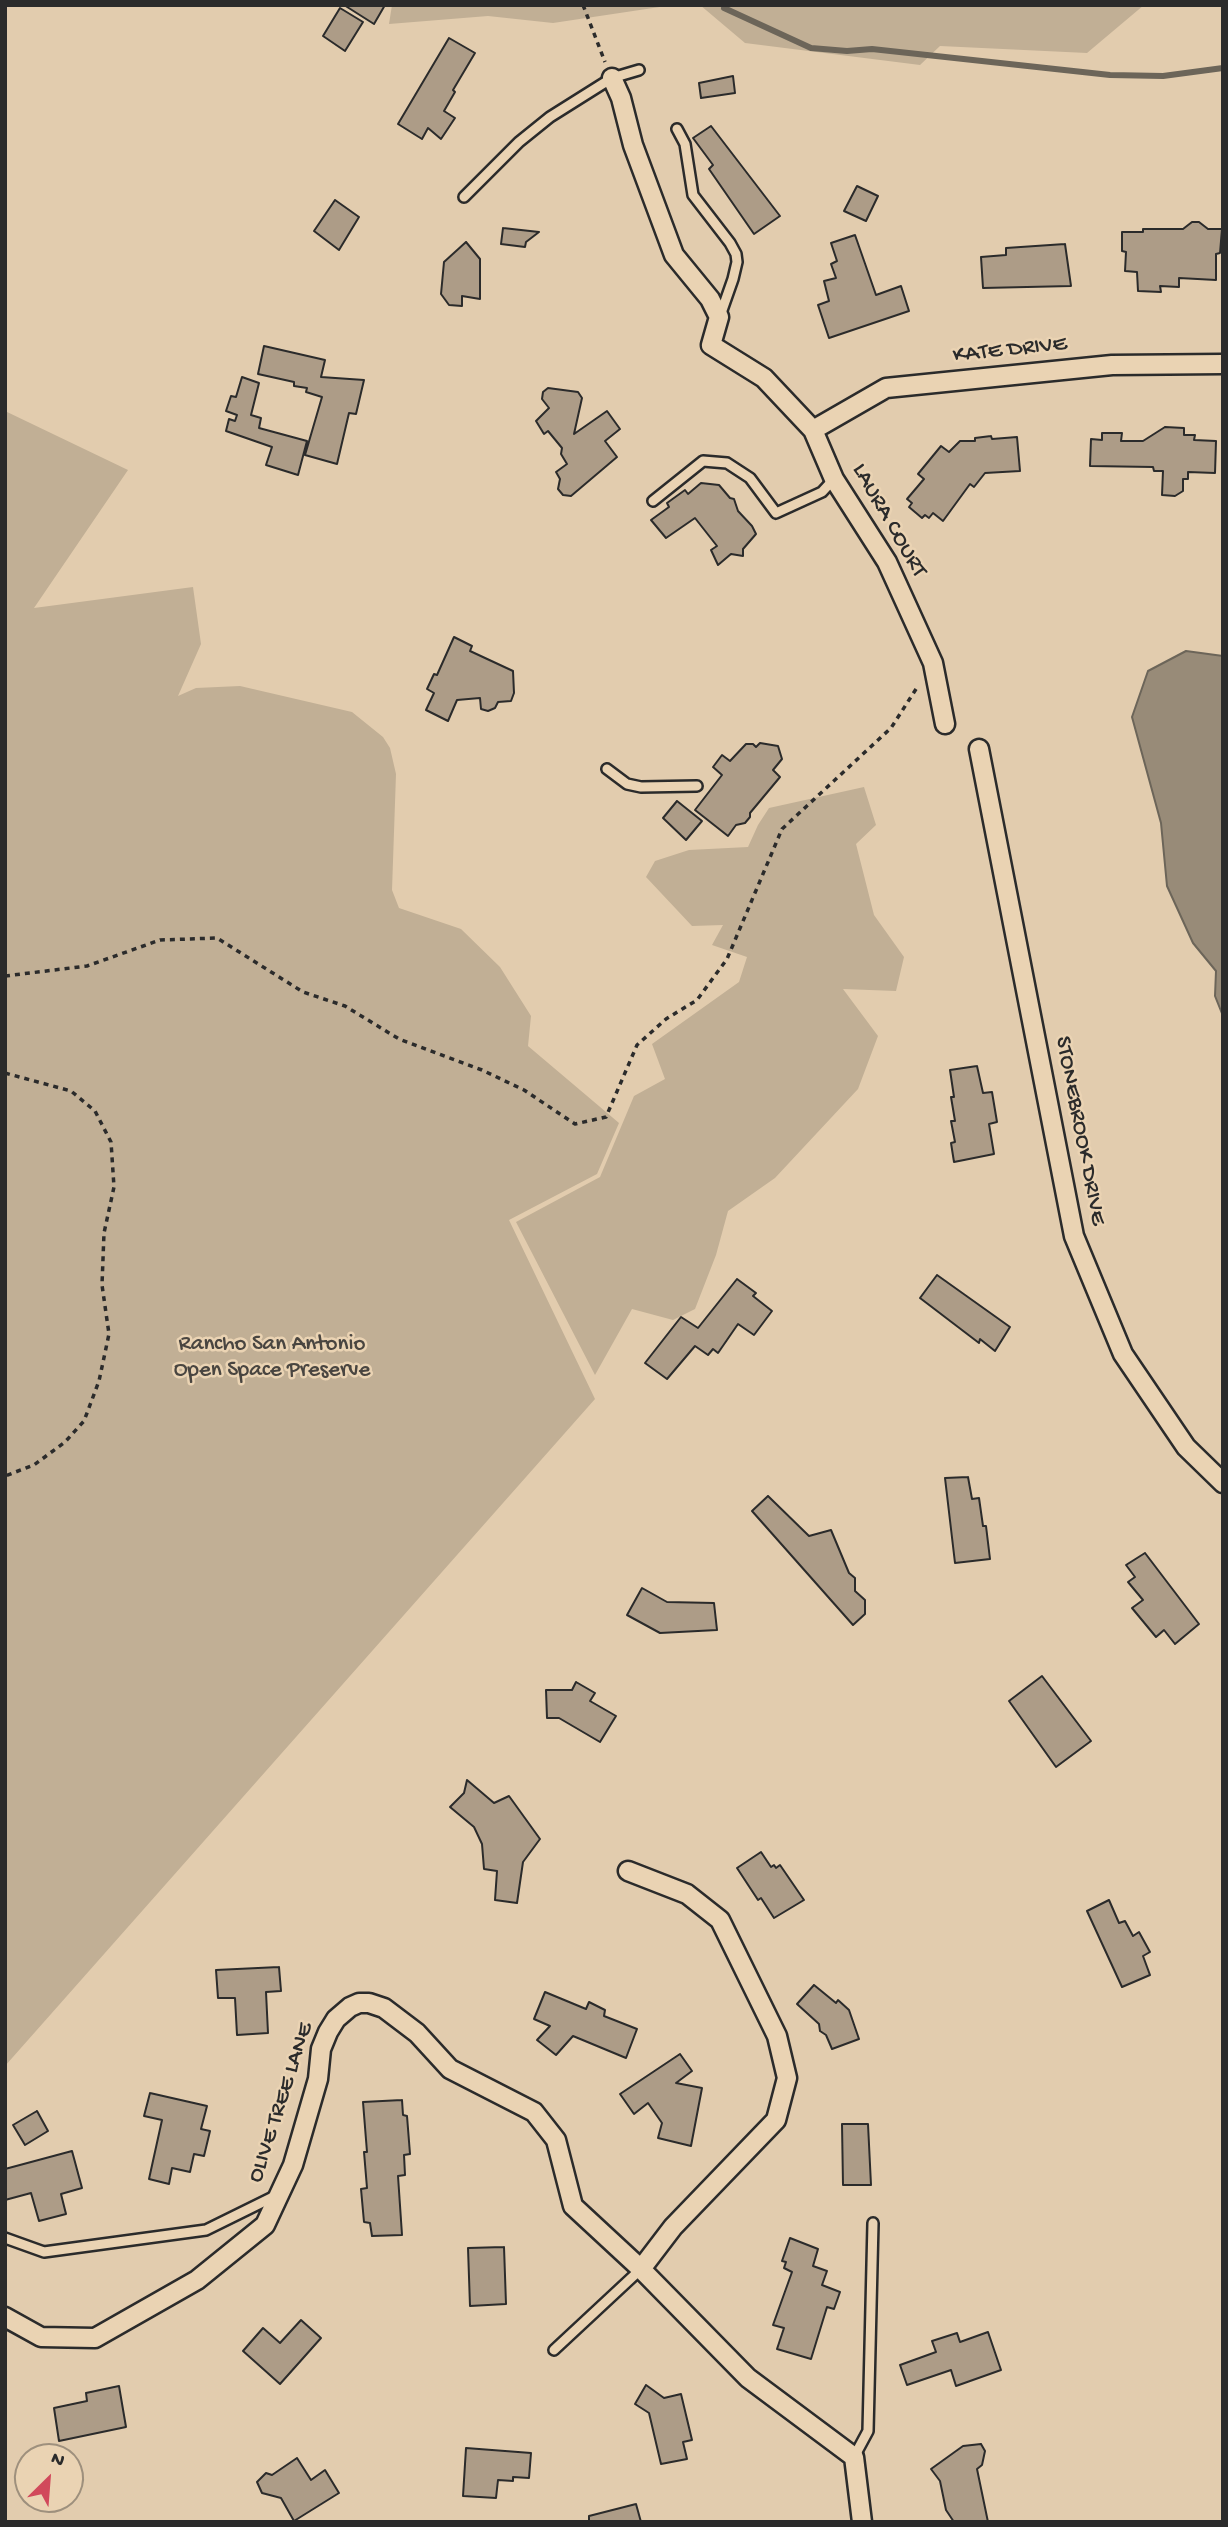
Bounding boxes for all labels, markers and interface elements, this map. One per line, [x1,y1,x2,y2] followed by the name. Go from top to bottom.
[952,331,1068,371] street label: KATE DRIVE
[844,459,932,583] street label: LAURA COURT
[1047,1034,1111,1228] street label: STONEBROOK DRIVE
[174,1331,370,1385] park label: Rancho San Antonio Open Space Preserve
[243,2019,321,2187] street label: OLIVE TREE LANE
[14,2443,84,2513] north arrow
[47,2447,68,2473] text: N

